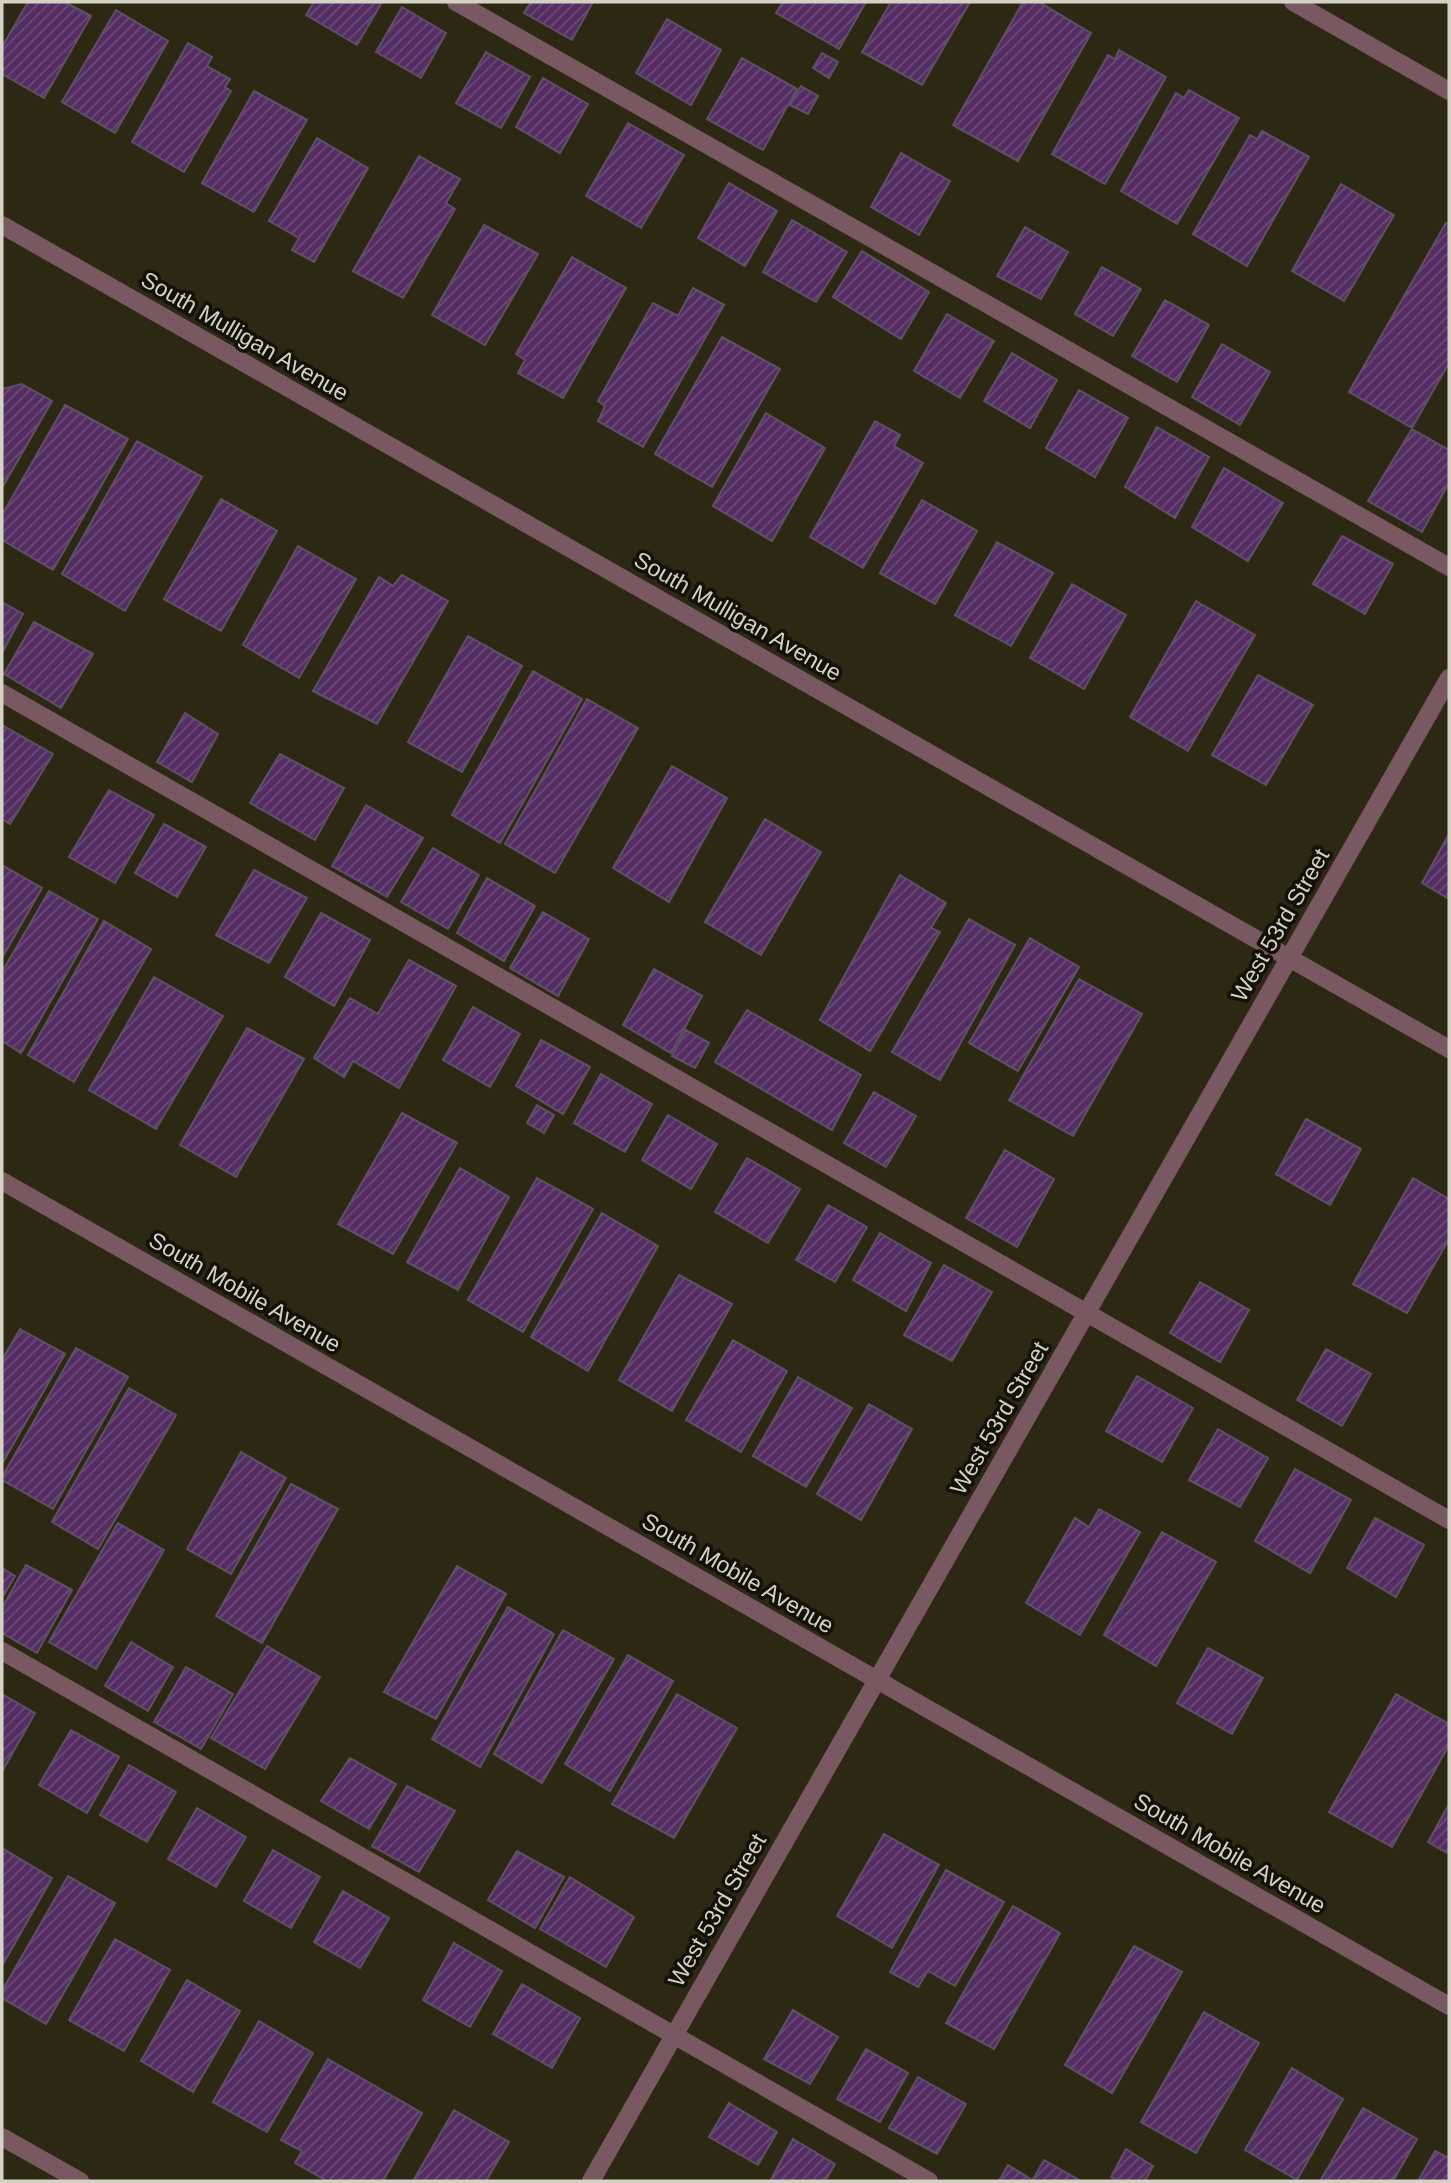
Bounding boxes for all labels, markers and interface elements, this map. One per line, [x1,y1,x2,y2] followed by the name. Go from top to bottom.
[137,266,353,406] street label: South Mulligan Avenue
[630,546,846,686] street label: South Mulligan Avenue
[1226,843,1335,1006] street label: West 53rd Street
[145,1226,345,1358] street label: South Mobile Avenue
[945,1336,1054,1499] street label: West 53rd Street
[638,1507,838,1639] street label: South Mobile Avenue
[1130,1787,1330,1919] street label: South Mobile Avenue
[663,1828,772,1991] street label: West 53rd Street

